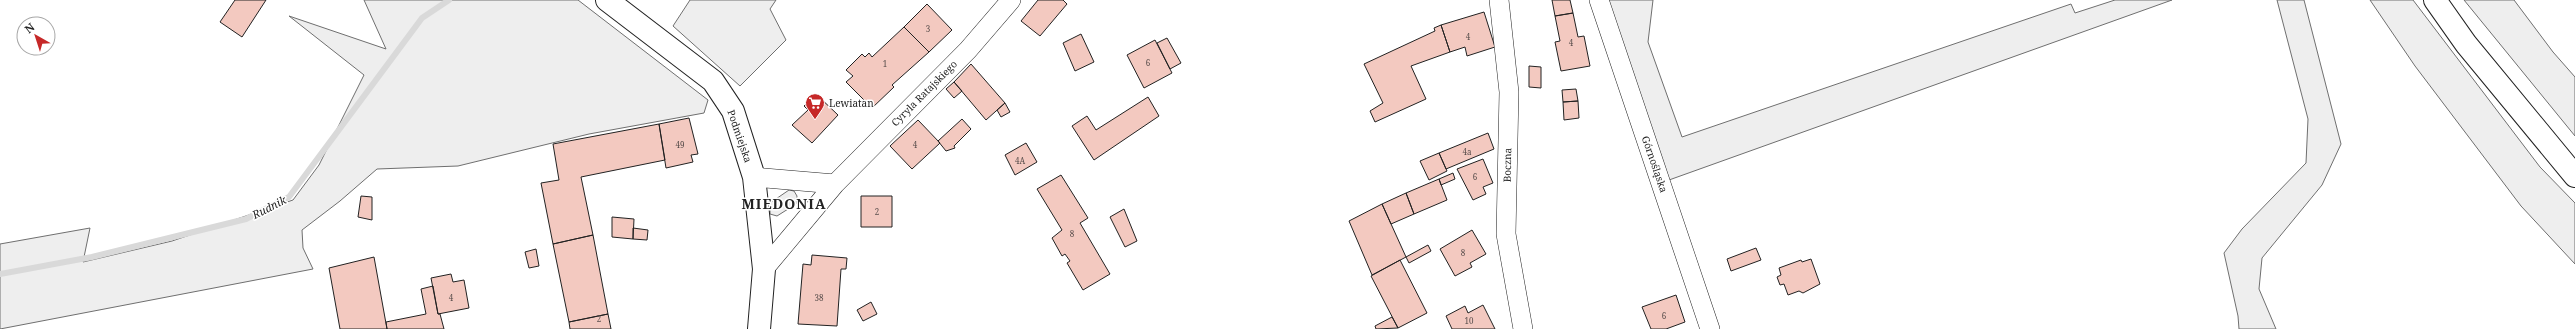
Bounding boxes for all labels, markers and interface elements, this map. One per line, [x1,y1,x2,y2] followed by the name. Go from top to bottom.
[16,16,56,56] north arrow
[21,19,38,36] text: N
[926,23,931,34] house number: 3
[1466,31,1471,42] house number: 4
[1569,37,1574,48] house number: 4
[888,57,960,129] street label: Cyryla Ratajskiego
[1146,57,1151,68] house number: 6
[883,58,887,69] house number: 1
[804,92,826,120] supermarket icon: Lewiatan
[829,96,874,110] place label: Lewiatan
[724,108,756,165] street label: Podmiejska
[1639,134,1671,195] street label: Górnośląska
[676,139,684,150] house number: 49
[913,139,918,150] house number: 4
[1463,146,1472,157] house number: 4a
[1500,147,1514,182] street label: Boczna
[1015,155,1025,166] house number: 4A
[1473,171,1478,182] house number: 6
[248,192,289,222] water label: Rudnik
[741,194,827,213] district label: MIEDONIA
[875,206,879,217] house number: 2
[1070,228,1075,239] house number: 8
[1461,247,1466,258] house number: 8
[449,292,454,303] house number: 4
[815,292,824,303] house number: 38
[1662,310,1667,321] house number: 6
[597,313,601,324] house number: 2
[1465,315,1474,326] house number: 10

